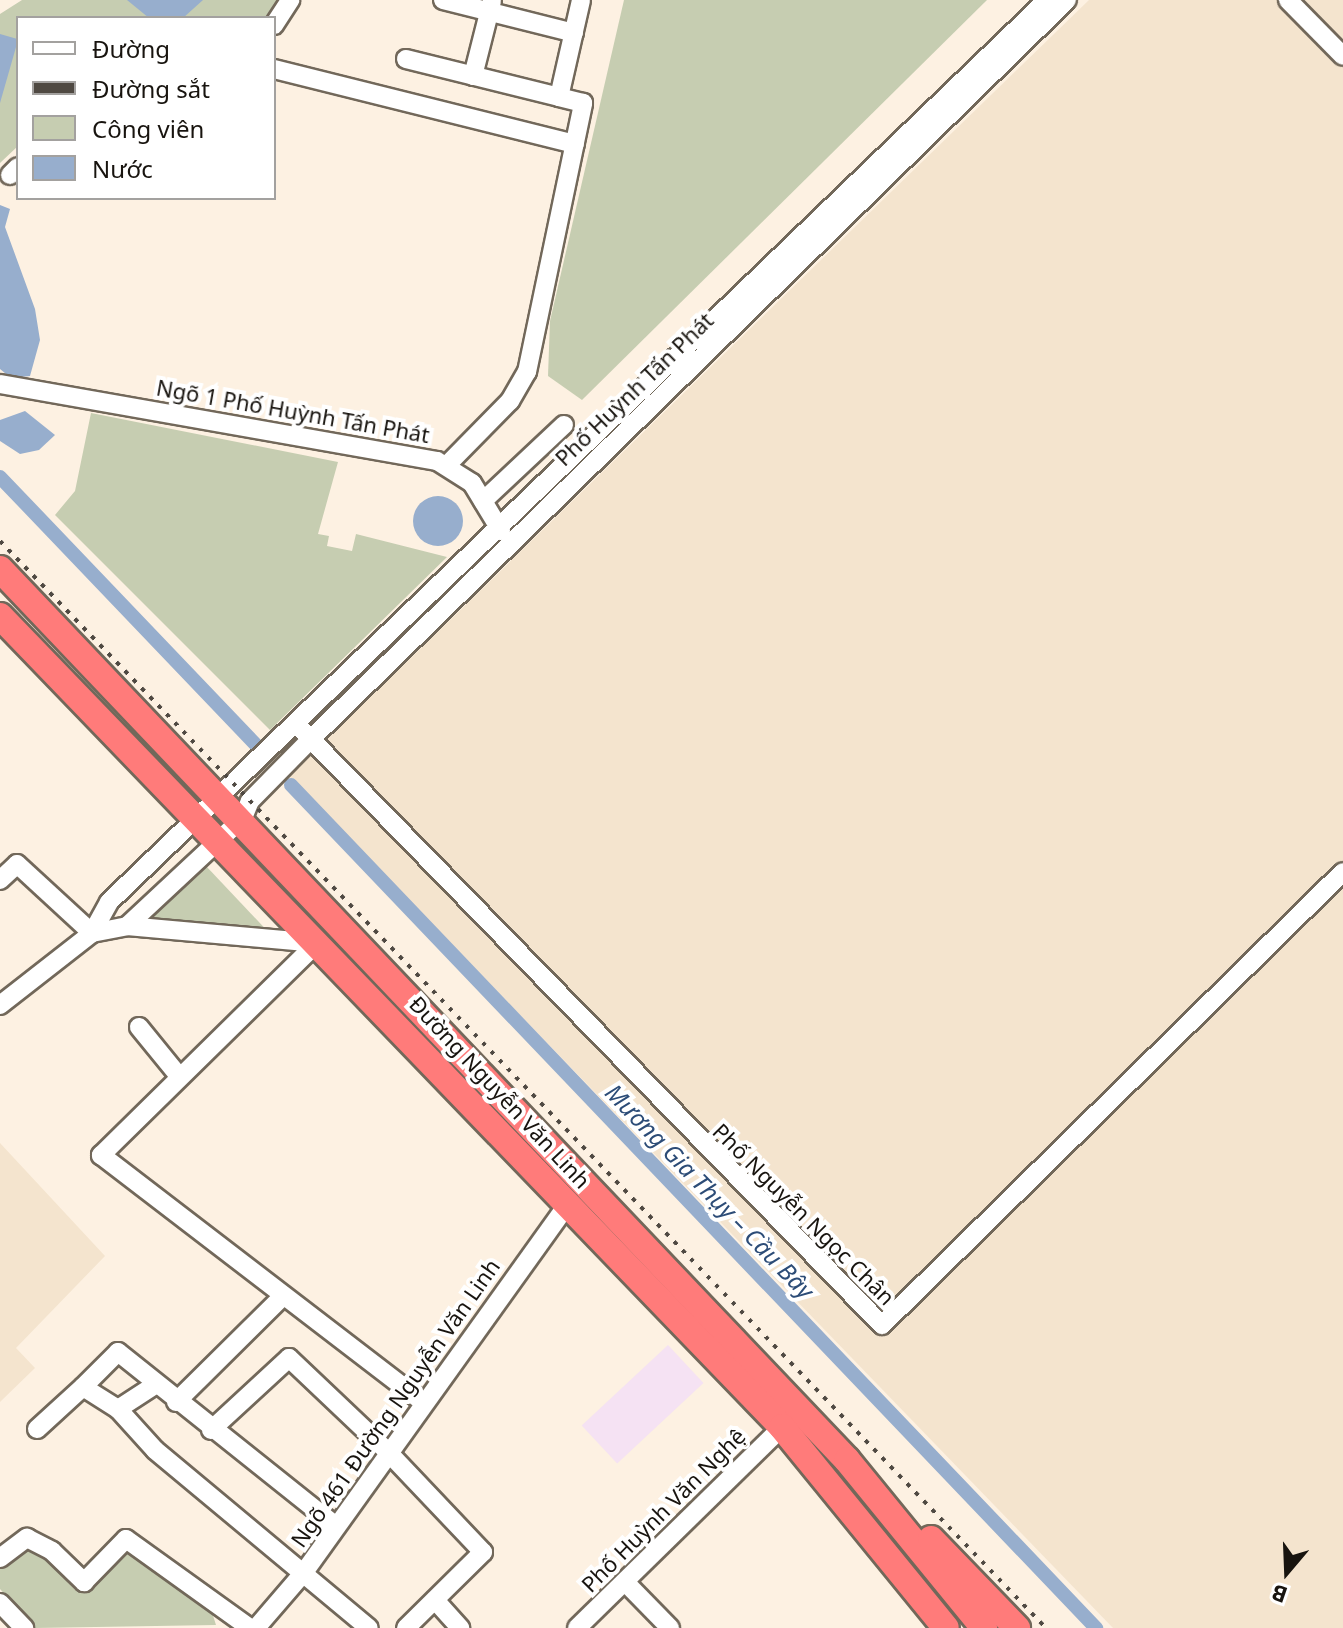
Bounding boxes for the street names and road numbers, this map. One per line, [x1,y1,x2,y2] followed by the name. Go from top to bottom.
[550,307,718,471] street label: Phố Huỳnh Tấn Phát
[154,374,432,448] street label: Ngõ 1 Phố Huỳnh Tấn Phát
[404,991,596,1193] street label: Đường Nguyễn Văn Linh
[708,1118,900,1310] street label: Phố Nguyễn Ngọc Chân
[285,1254,505,1552] street label: Ngõ 461 Đường Nguyễn Văn Linh
[576,1423,750,1597] street label: Phố Huỳnh Văn Nghệ

